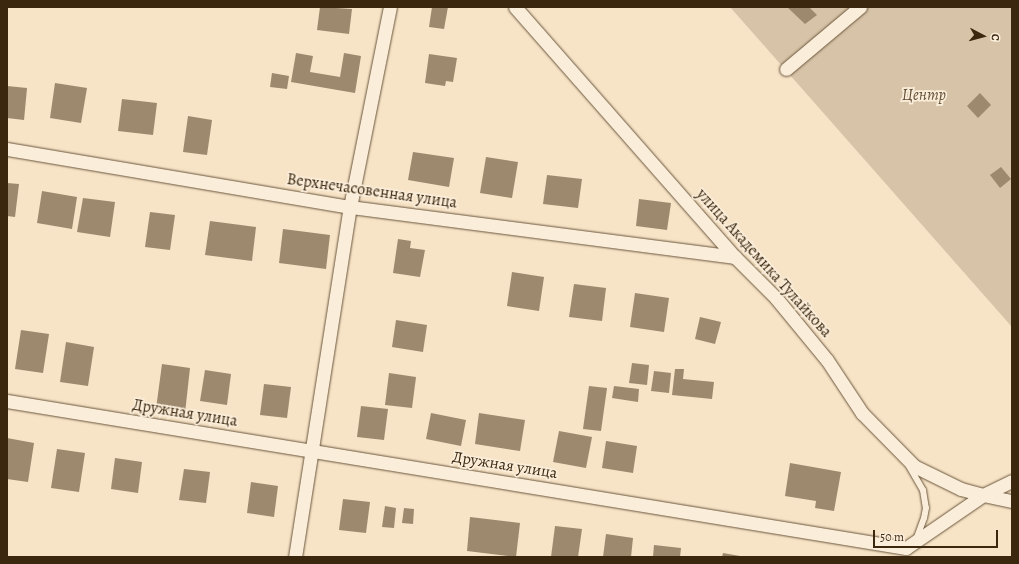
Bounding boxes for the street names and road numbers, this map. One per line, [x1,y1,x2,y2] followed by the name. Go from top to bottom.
[286,170,458,212] street label: Верхнечасовенная улица
[692,185,836,341] street label: улица Академика Тулайкова
[131,395,239,431] street label: Дружная улица
[451,447,559,483] street label: Дружная улица

